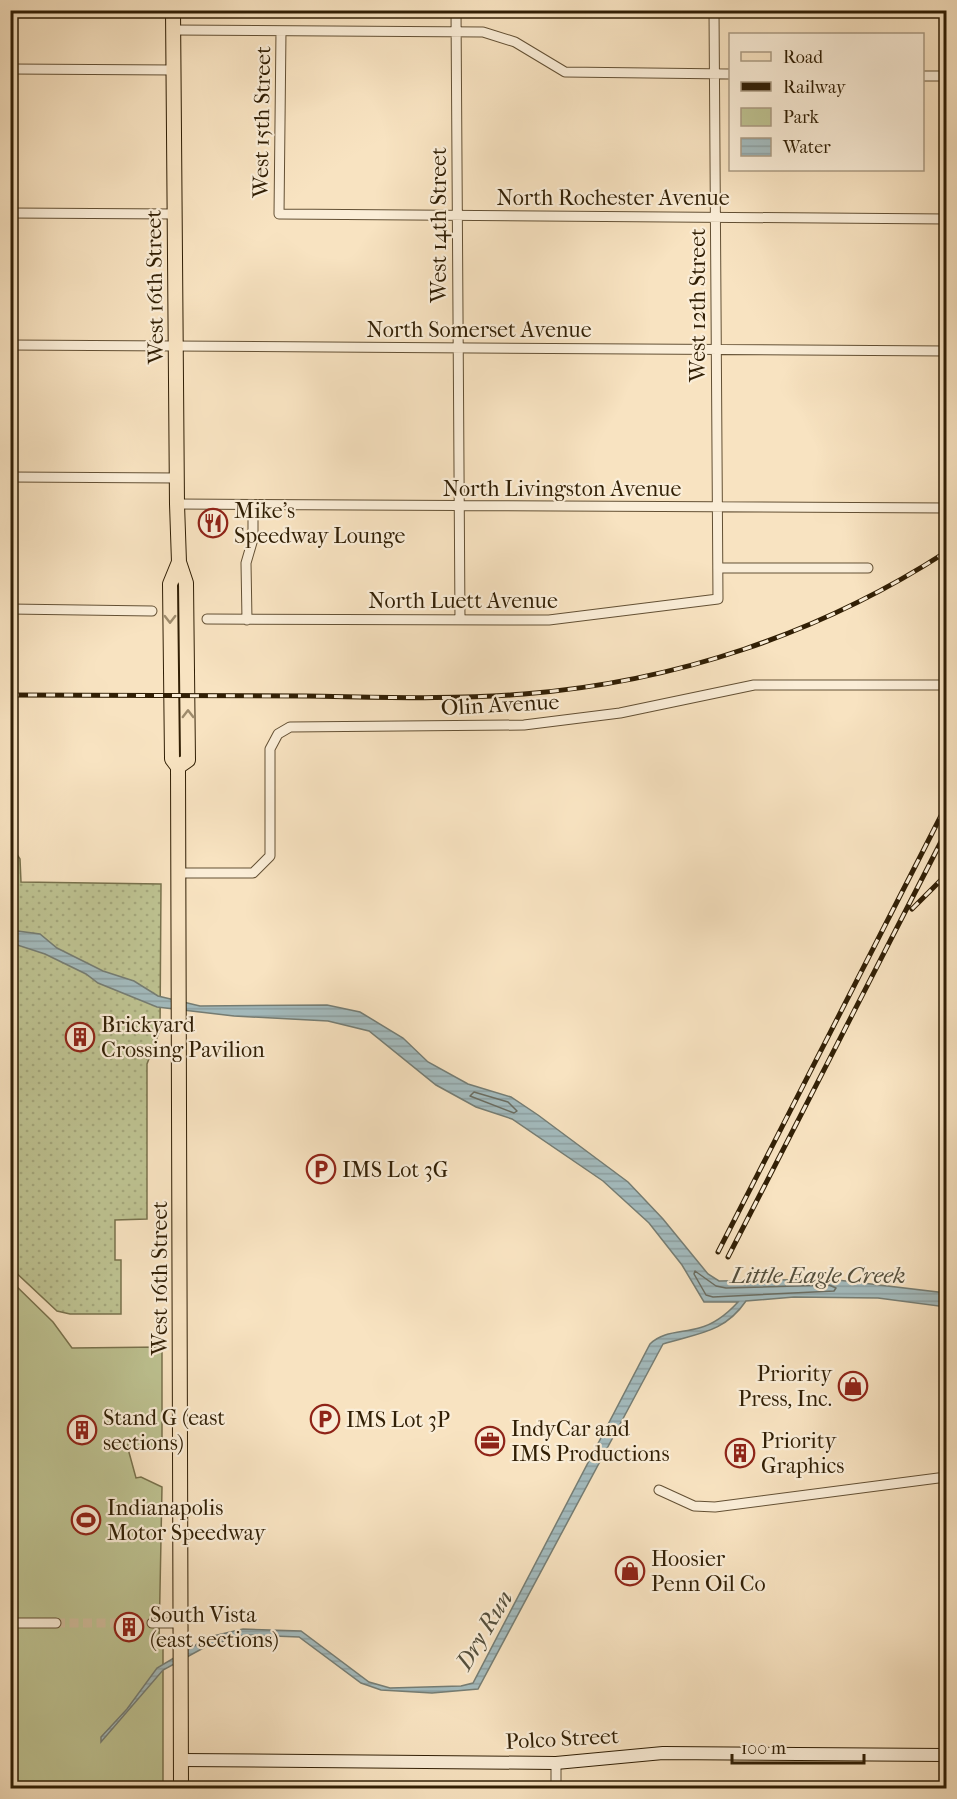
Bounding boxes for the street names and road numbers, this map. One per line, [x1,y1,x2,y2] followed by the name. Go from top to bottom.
[248,46,276,199] street label: West 15th Street
[426,147,452,304] street label: West 14th Street
[496,185,730,211] street label: North Rochester Avenue
[141,209,169,365] street label: West 16th Street
[685,228,711,383] street label: West 12th Street
[366,317,592,343] street label: North Somerset Avenue
[443,476,681,502] street label: North Livingston Avenue
[368,588,558,614] street label: North Luett Avenue
[440,689,560,721] street label: Olin Avenue
[147,1201,173,1356] street label: West 16th Street
[505,1723,619,1755] street label: Polco Street

